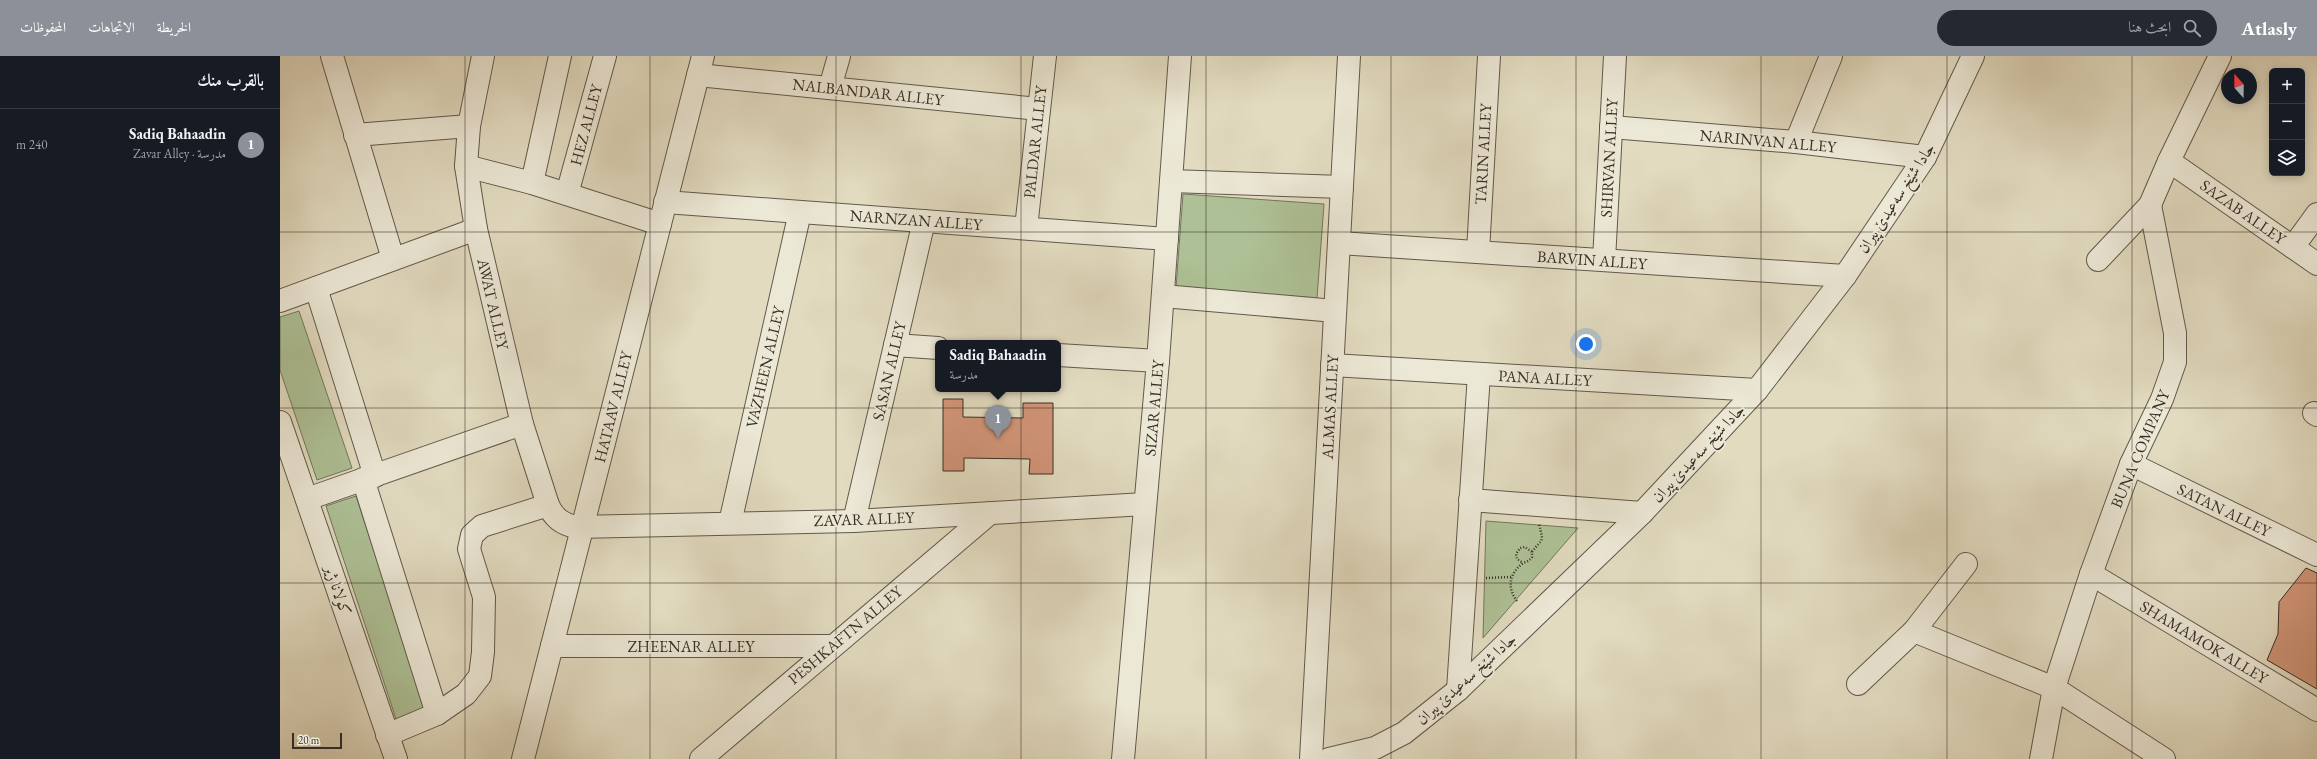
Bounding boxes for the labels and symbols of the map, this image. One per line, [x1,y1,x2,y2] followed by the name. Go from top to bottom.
[2221,68,2257,104] north arrow
[792,74,945,110] street label: NALBANDAR ALLEY
[565,82,607,168] street label: HEZ ALLEY
[1019,84,1051,199] street label: PALDAR ALLEY
[1595,97,1623,218] street label: SHIRVAN ALLEY
[1470,102,1496,205] street label: TARIN ALLEY
[1699,125,1838,157] street label: NARINVAN ALLEY
[1852,139,1943,259] street label: جادا شێخ سەعیدێ پیران
[2196,175,2291,250] street label: SAZAB ALLEY
[849,205,984,235] street label: NARNZAN ALLEY
[1536,246,1648,274] street label: BARVIN ALLEY
[472,255,514,352] street label: AWAT ALLEY
[741,303,789,430] street label: VAZHEEN ALLEY
[867,319,911,423] street label: SASAN ALLEY
[1576,334,1596,354] your location
[589,349,637,465] street label: HATAAV ALLEY
[1317,353,1343,461] street label: ALMAS ALLEY
[1139,358,1169,457] street label: SIZAR ALLEY
[1498,365,1593,391] street label: PANA ALLEY
[2106,386,2175,511] street label: BUNA COMPANY
[1647,399,1752,510] street label: جادا شێخ سەعیدێ پیران
[985,405,1011,438] pin: 1
[2174,478,2275,542] street label: SATAN ALLEY
[813,507,916,531] street label: ZAVAR ALLEY
[319,560,356,618] street label: کولانا ژیر
[783,581,907,689] street label: PESHKAFTN ALLEY
[2136,595,2272,689] street label: SHAMAMOK ALLEY
[1412,628,1523,733] street label: جادا شێخ سەعیدێ پیران
[627,636,755,657] street label: ZHEENAR ALLEY
[292,731,342,750] scale bar

